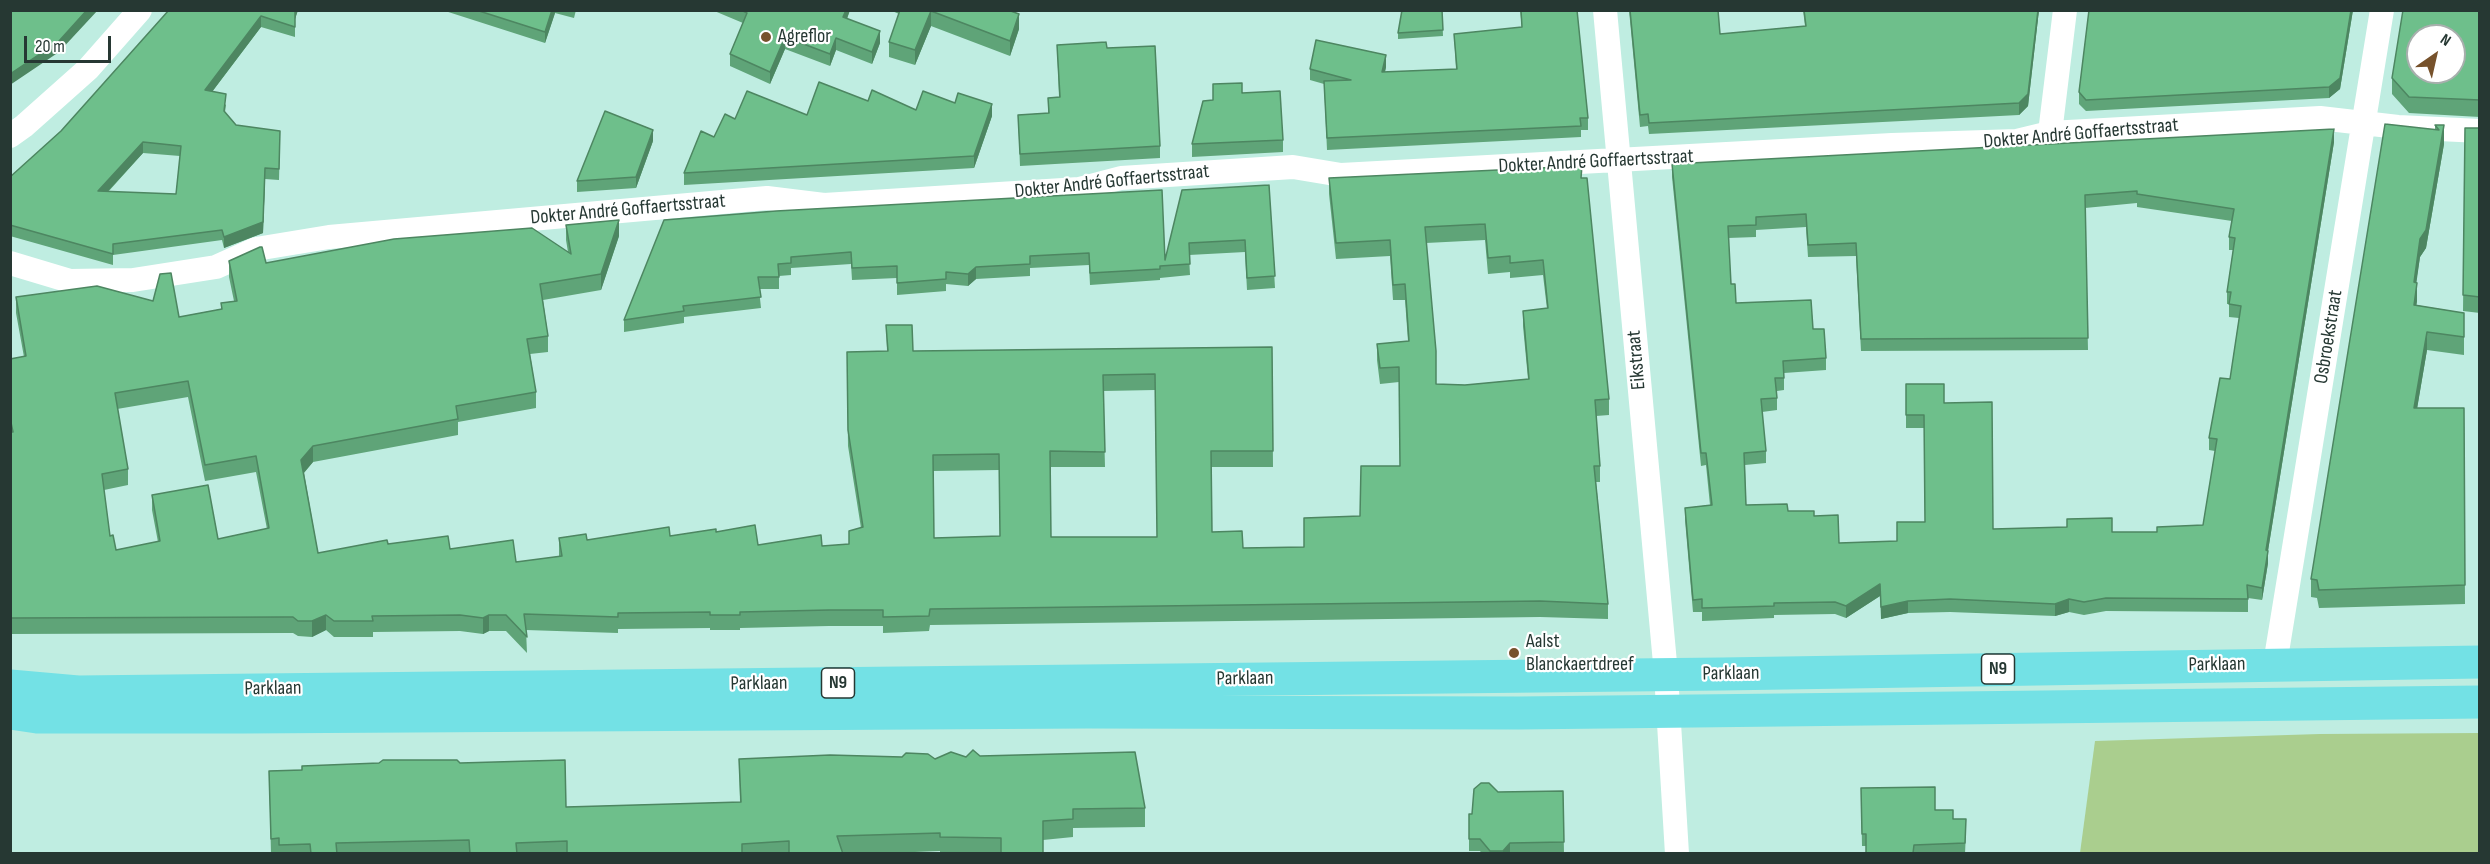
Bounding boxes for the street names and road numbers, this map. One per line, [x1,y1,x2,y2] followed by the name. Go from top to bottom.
[1983,114,2179,154] street label: Dokter André Goffaertsstraat
[1498,145,1694,179] street label: Dokter André Goffaertsstraat
[1014,160,1210,204] street label: Dokter André Goffaertsstraat
[530,190,726,230] street label: Dokter André Goffaertsstraat
[2310,288,2348,386] street label: Osbroekstraat
[1622,329,1652,391] street label: Eikstraat
[2188,653,2246,677] street label: Parklaan
[1982,654,2014,684] road number: N9
[1702,662,1760,686] street label: Parklaan
[1216,667,1274,691] street label: Parklaan
[822,668,854,698] road number: N9
[730,672,788,696] street label: Parklaan
[244,677,302,701] street label: Parklaan

